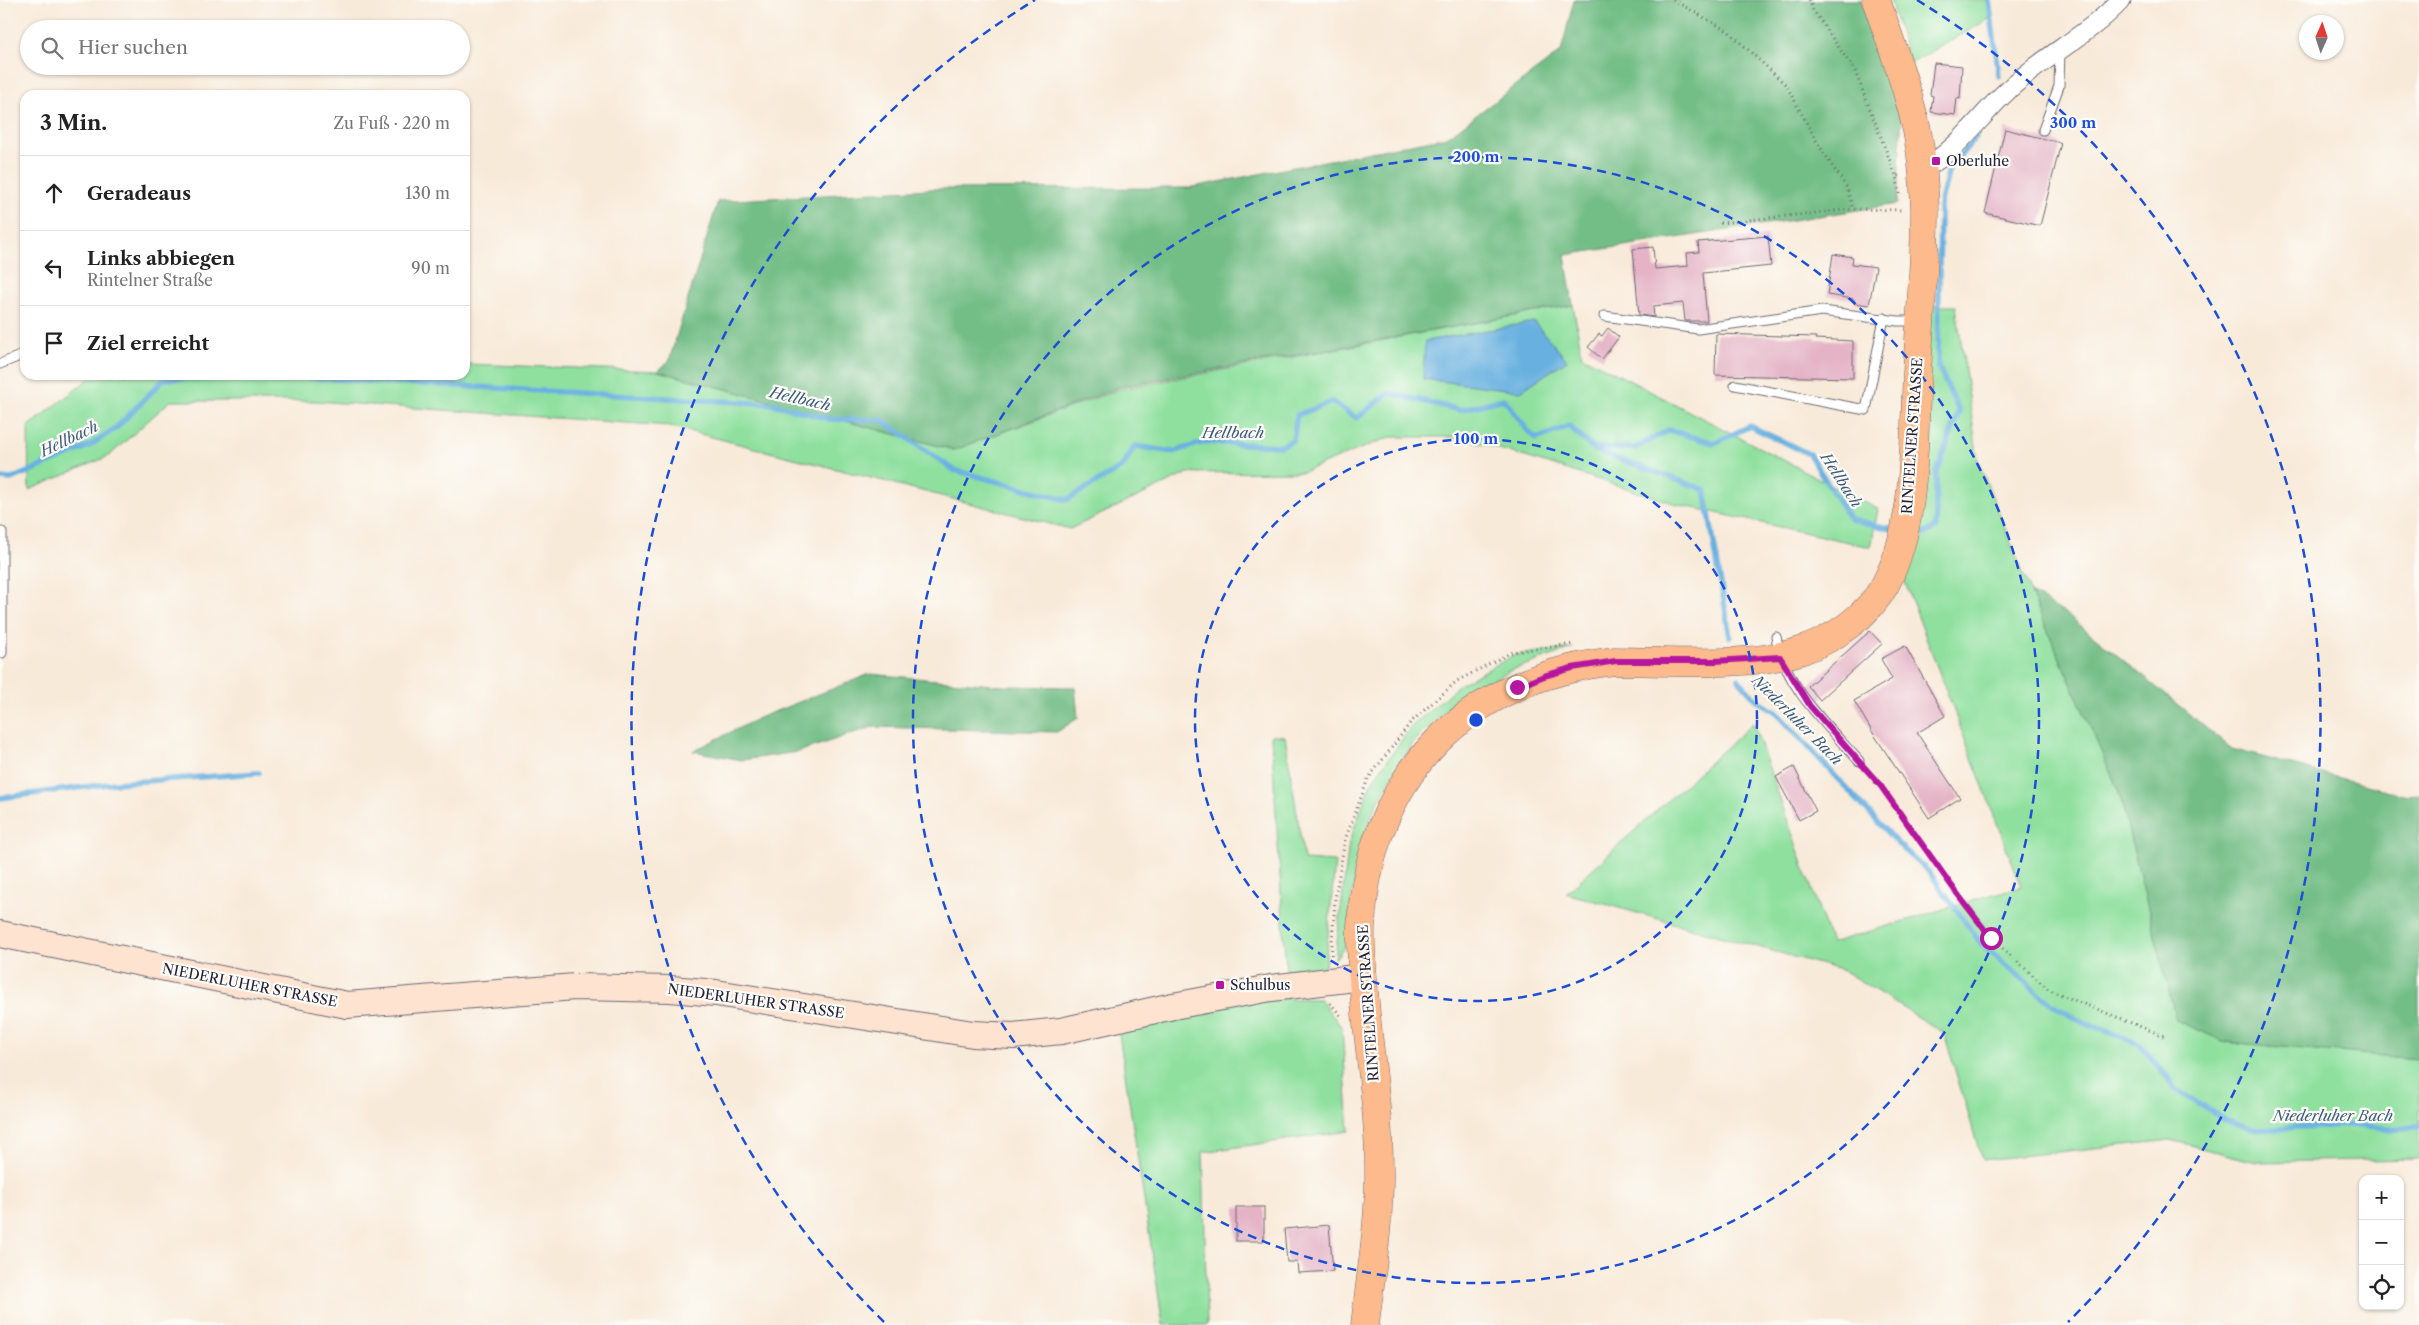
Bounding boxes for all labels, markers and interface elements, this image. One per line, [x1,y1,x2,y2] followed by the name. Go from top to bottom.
[2299,15,2344,60] north arrow
[20,20,470,75] search box
[38,34,66,62] icon: search
[78,36,188,59] text: Hier suchen
[40,110,107,135] text: 3 Min.
[333,113,450,133] text: Zu Fuß · 220 m
[2050,113,2096,132] text: 300 m
[1453,147,1499,166] text: 200 m
[1946,152,2009,170] place label: Oberluhe
[1930,155,1942,167] marker: Oberluhe
[40,179,68,207] icon: ahead
[87,182,191,205] text: Geradeaus
[405,183,450,203] text: 130 m
[87,247,235,270] text: Links abbiegen
[40,254,68,282] icon: left
[411,258,450,278] text: 90 m
[87,270,213,290] text: Rintelner Straße
[40,329,68,357] icon: arrive
[87,332,209,355] text: Ziel erreicht
[1898,357,1926,515] street label: RINTELNER STRASSE
[767,382,832,415] water label: Hellbach
[36,416,101,461] water label: Hellbach
[1201,423,1264,442] water label: Hellbach
[1454,429,1498,448] text: 100 m
[1816,448,1866,511] water label: Hellbach
[1748,670,1846,769] water label: Niederluher Bach
[1506,676,1529,699] route end
[1467,711,1485,729] centre of rings
[1354,924,1382,1082] street label: RINTELNER STRASSE
[1980,927,2003,950] route start
[161,959,339,1011] street label: NIEDERLUHER STRASSE
[1230,976,1290,994] place label: Schulbus
[1214,979,1226,991] marker: Schulbus
[666,980,846,1022] street label: NIEDERLUHER STRASSE
[2272,1106,2393,1125] water label: Niederluher Bach
[2359,1175,2404,1310] map controls
[2359,1175,2404,1220] button: +
[2359,1220,2404,1265] button: −
[2359,1265,2404,1310] button: locate

